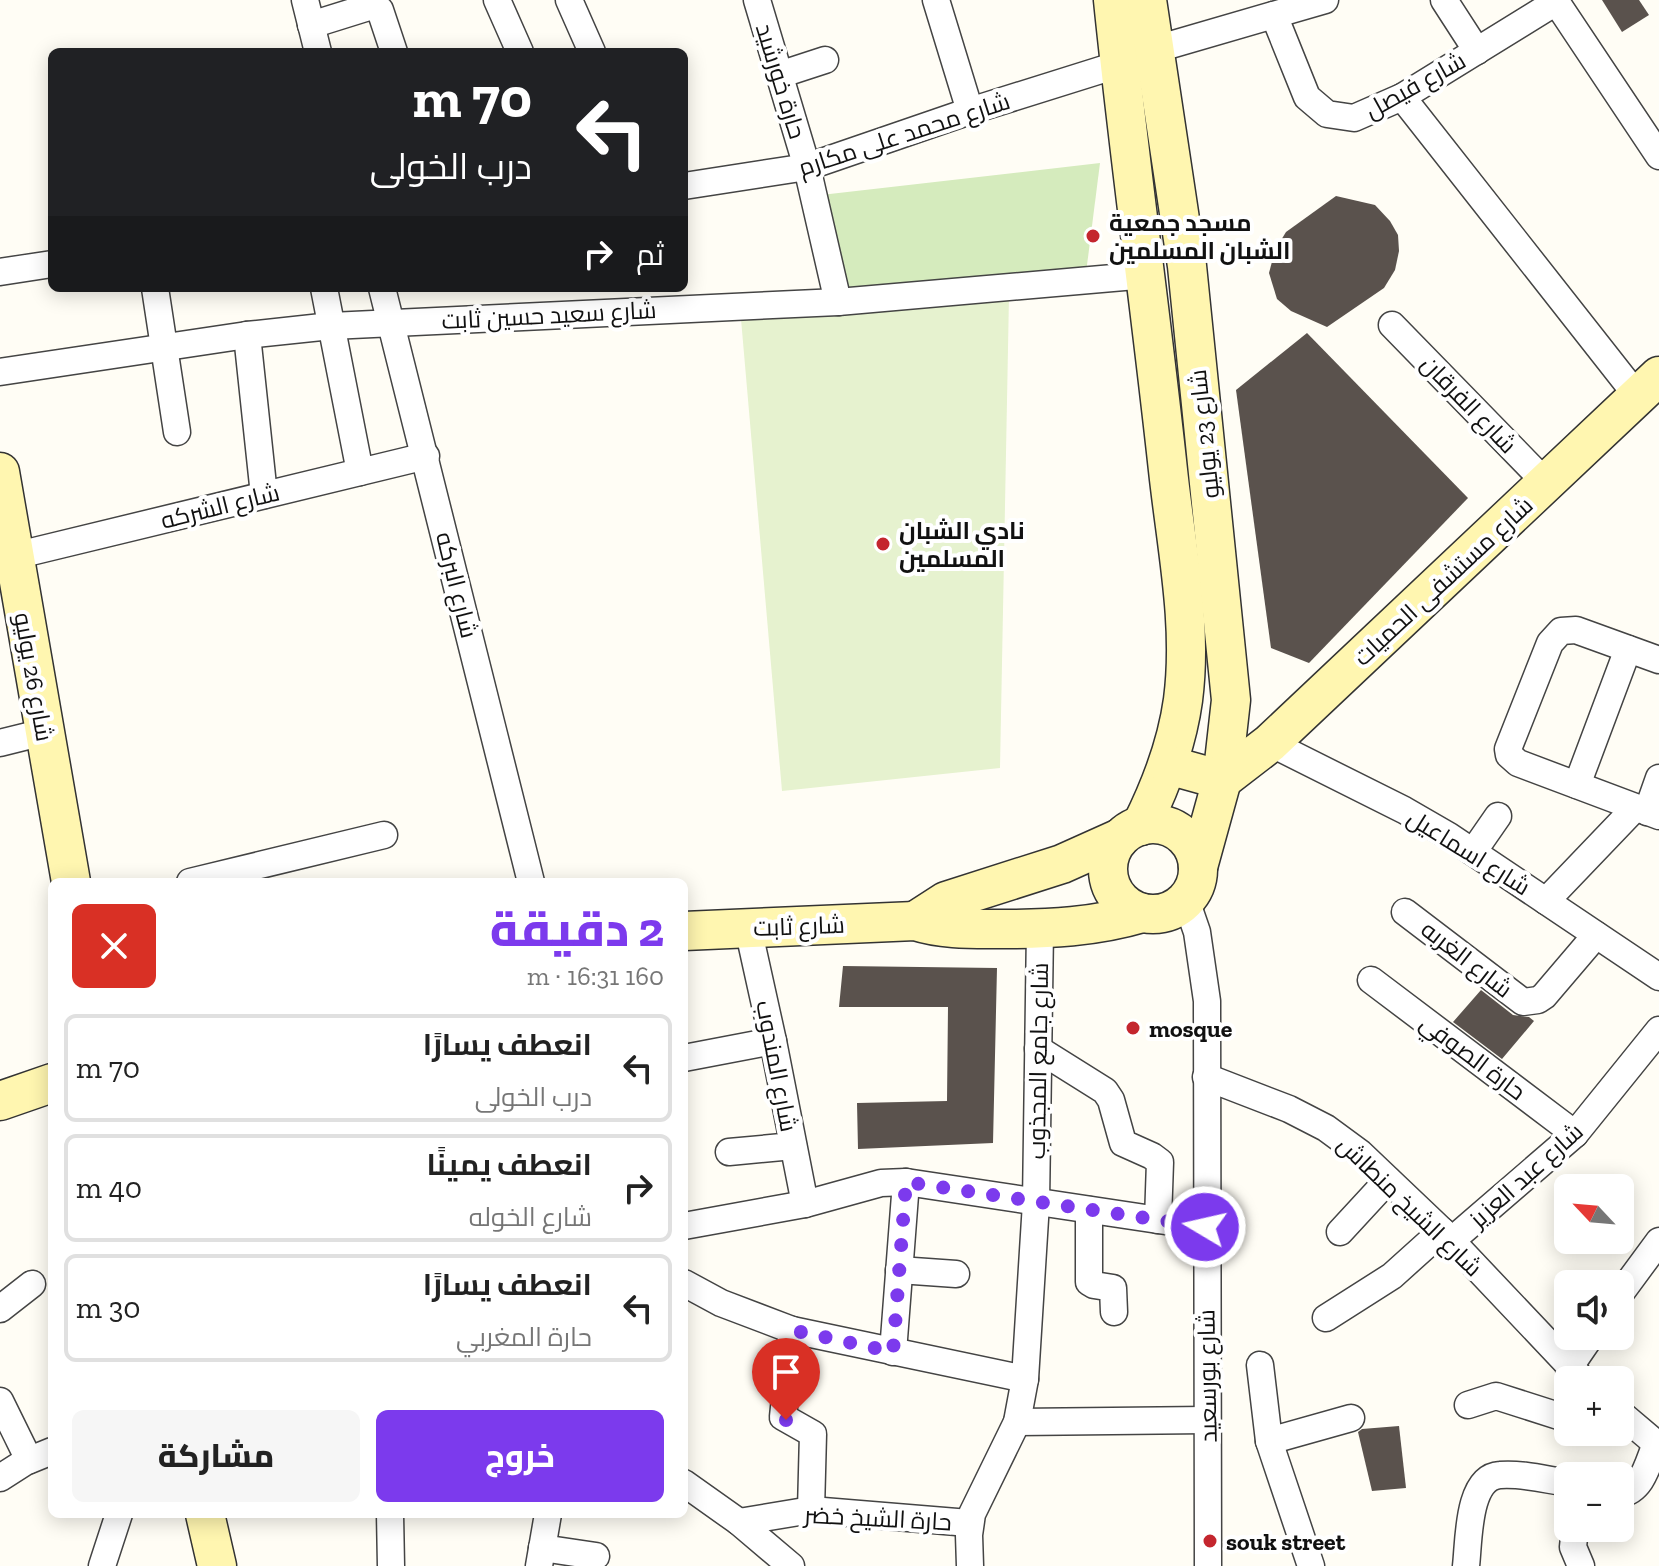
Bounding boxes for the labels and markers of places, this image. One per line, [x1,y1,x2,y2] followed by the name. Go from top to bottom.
[1109,208,1291,265] place label: مسجد جمعية الشبان المسلمين
[1084,227,1102,245] marker: مسجد جمعية الشبان المسلمين
[899,516,1025,573] place label: نادي الشبان المسلمين
[874,535,892,553] marker: نادي الشبان المسلمين
[1149,1014,1233,1043] place label: mosque
[1124,1019,1142,1037] marker: mosque
[752,1338,820,1420] pin
[1226,1527,1346,1556] place label: souk street
[1201,1532,1219,1550] marker: souk street

